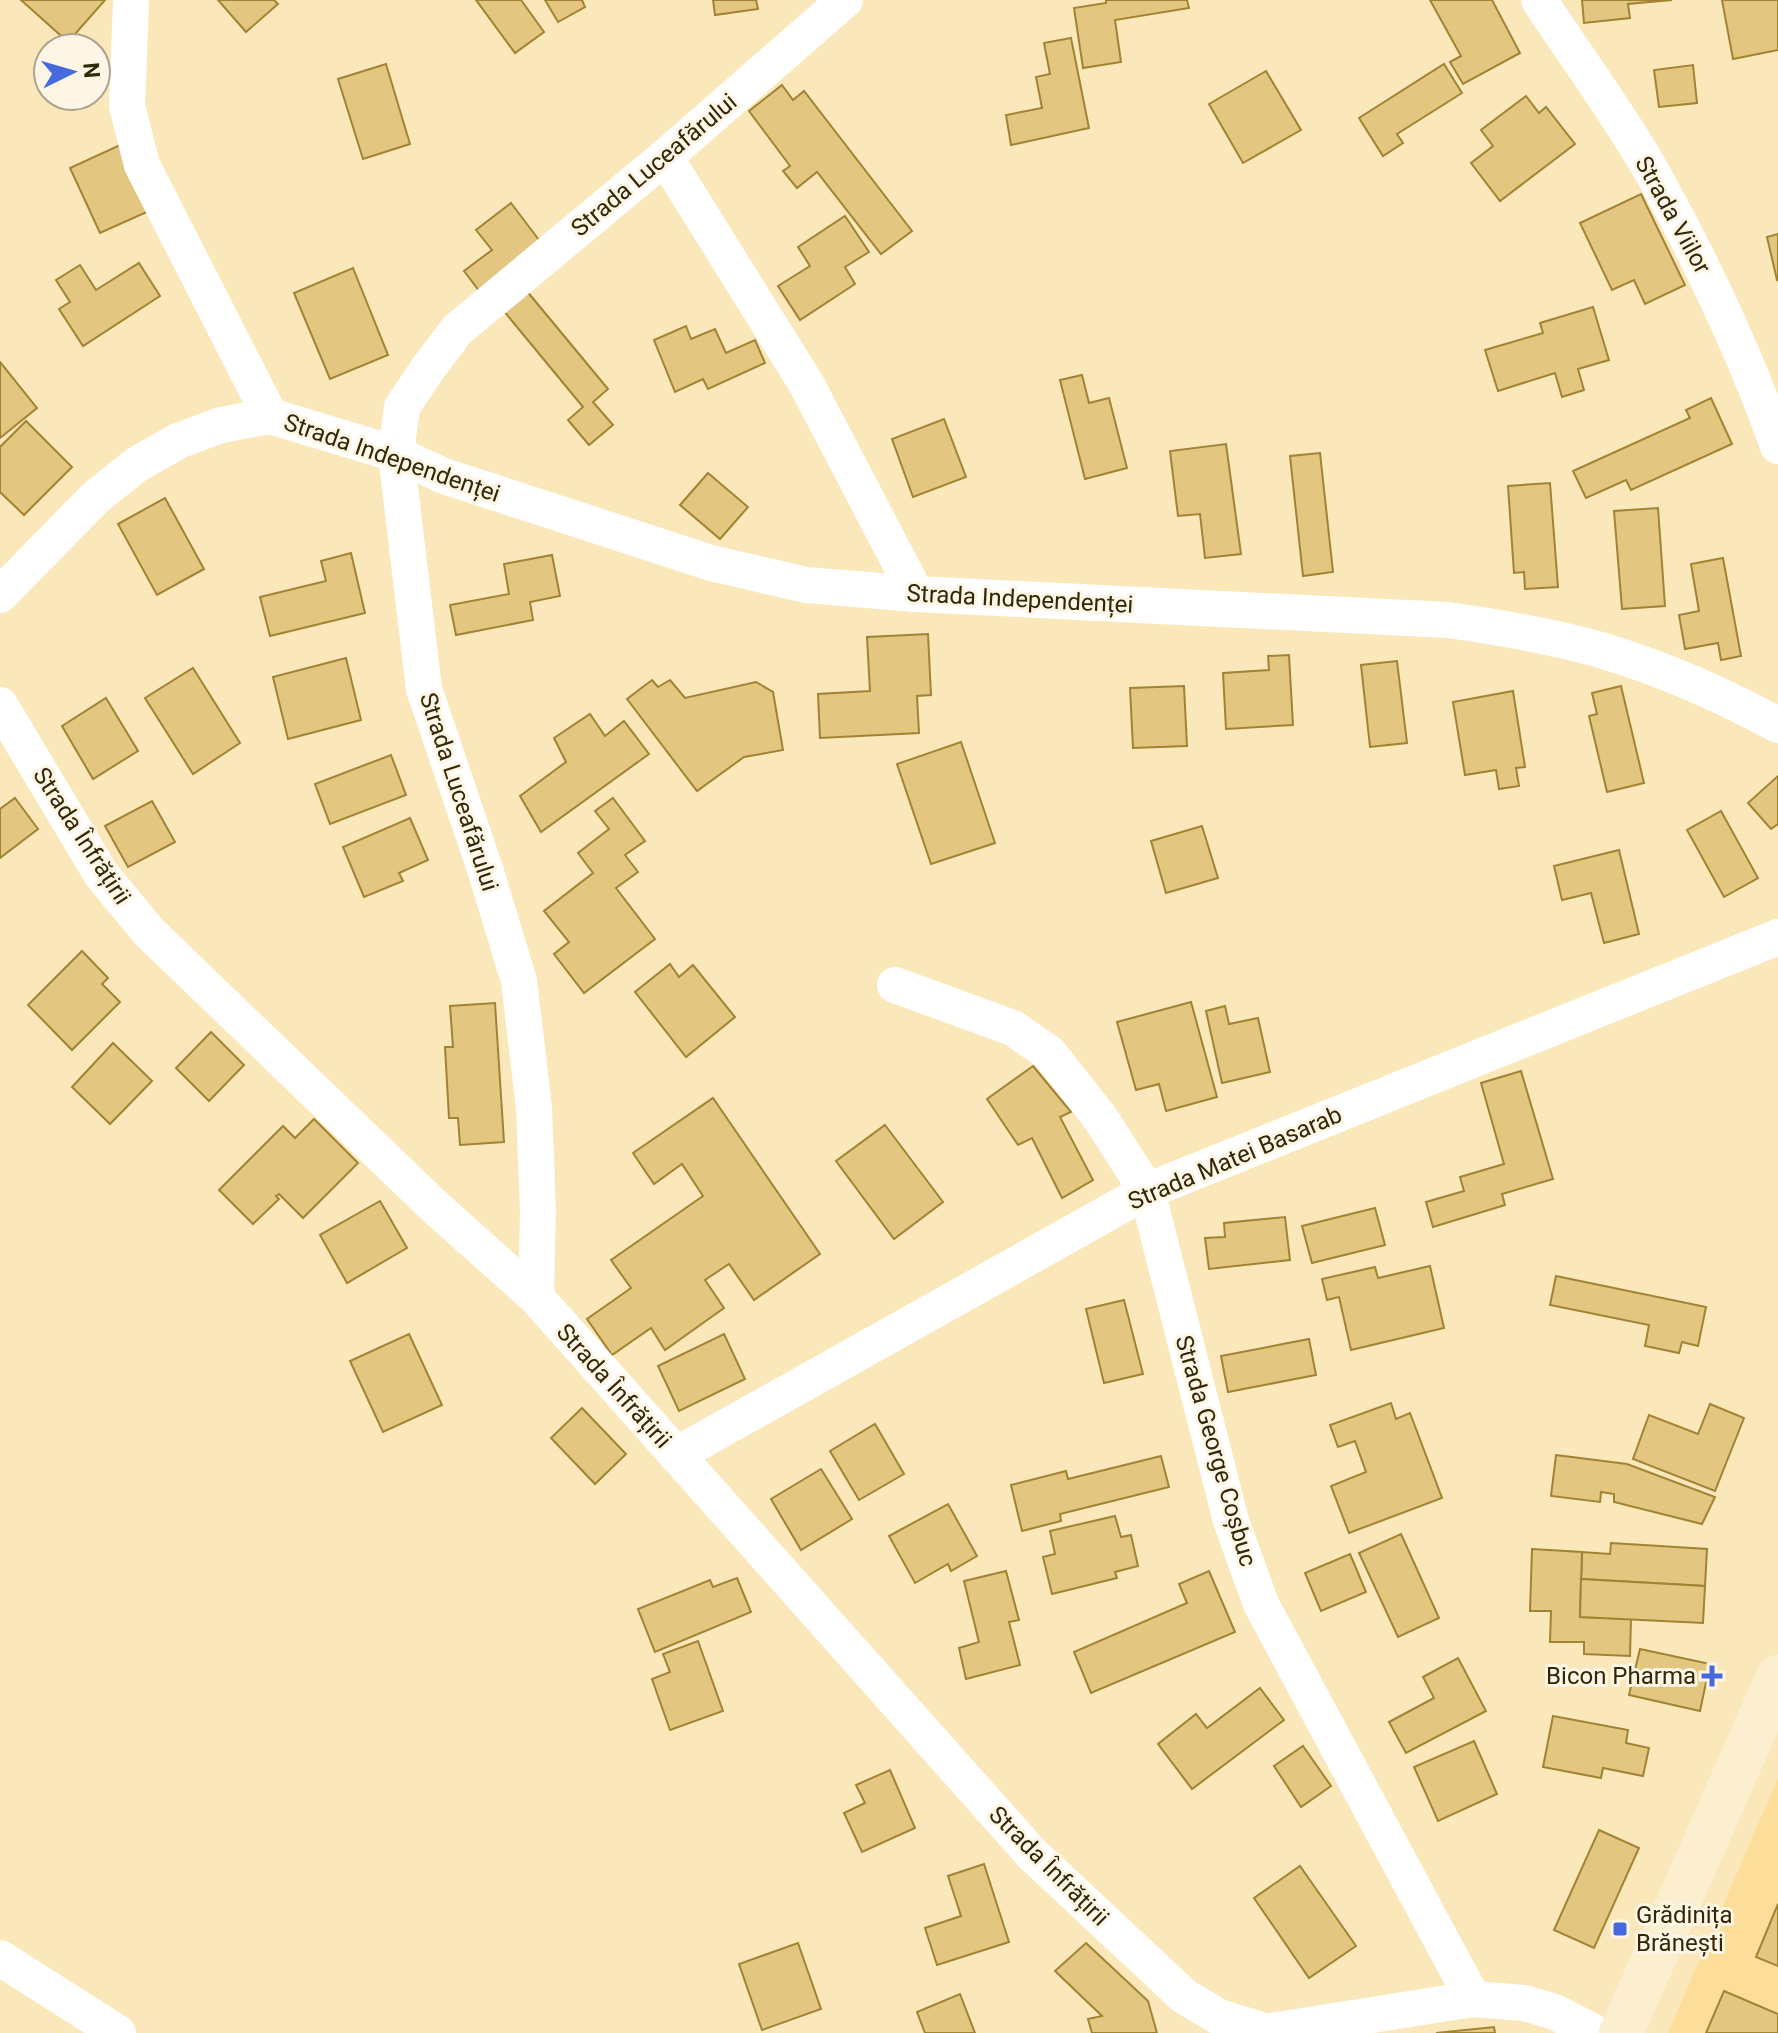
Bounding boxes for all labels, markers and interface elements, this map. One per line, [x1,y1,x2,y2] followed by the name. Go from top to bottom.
[32,32,112,112] north arrow
[78,61,105,79] text: N
[566,88,742,242] street label: Strada Luceafărului
[1629,151,1717,279] street label: Strada Viilor
[280,408,504,508] street label: Strada Independenței
[906,579,1134,619] street label: Strada Independenței
[414,689,504,895] street label: Strada Luceafărului
[27,762,137,910] street label: Strada Înfrățirii
[1124,1100,1346,1216] street label: Strada Matei Basarab
[551,1318,677,1454] street label: Strada Înfrățirii
[1170,1332,1262,1570] street label: Strada George Coșbuc
[1546,1662,1696,1690] place label: Bicon Pharma
[1703,1667,1721,1685] marker: Bicon Pharma
[983,1800,1115,1932] street label: Strada Înfrățirii
[1636,1901,1732,1957] place label: Grădinița Brănești
[1611,1920,1629,1938] marker: Grădinița Brănești

